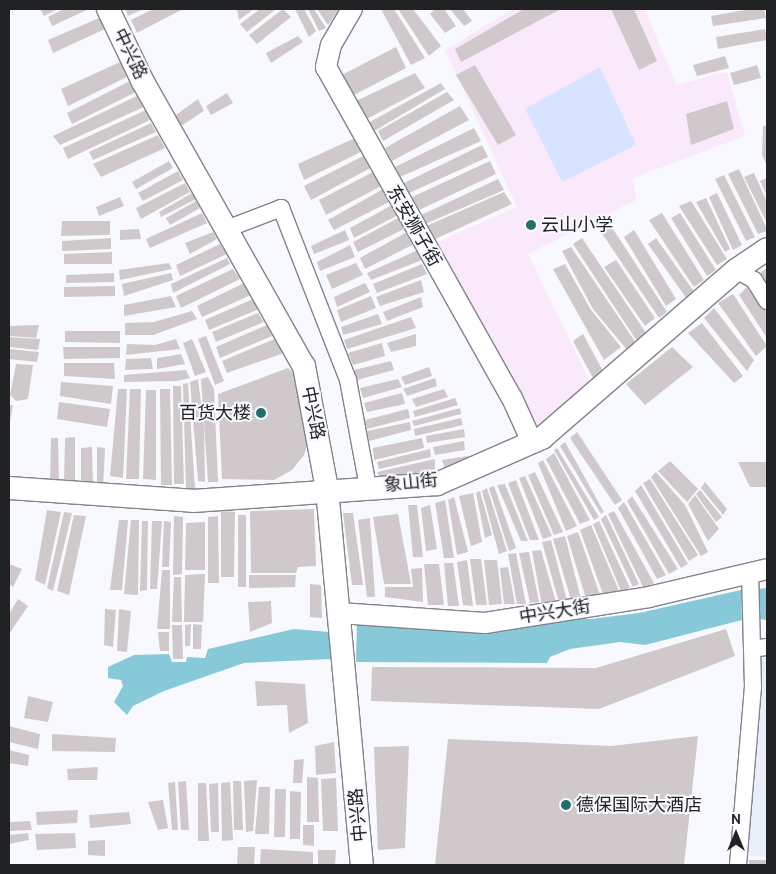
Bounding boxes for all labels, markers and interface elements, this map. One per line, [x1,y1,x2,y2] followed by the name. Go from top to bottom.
[108,25,152,83] street label: 中兴路
[382,182,446,270] street label: 东安狮子街
[541,214,613,236] place label: 云山小学
[525,219,537,231] marker: 云山小学
[297,384,329,442] street label: 中兴路
[179,402,251,424] place label: 百货大楼
[255,407,267,419] marker: 百货大楼
[383,469,439,497] street label: 象山街
[518,596,592,628] street label: 中兴大街
[345,787,371,843] street label: 中兴路
[576,794,702,816] place label: 德保国际大酒店
[560,799,572,811] marker: 德保国际大酒店
[711,809,761,859] north arrow
[731,810,741,828] text: N

